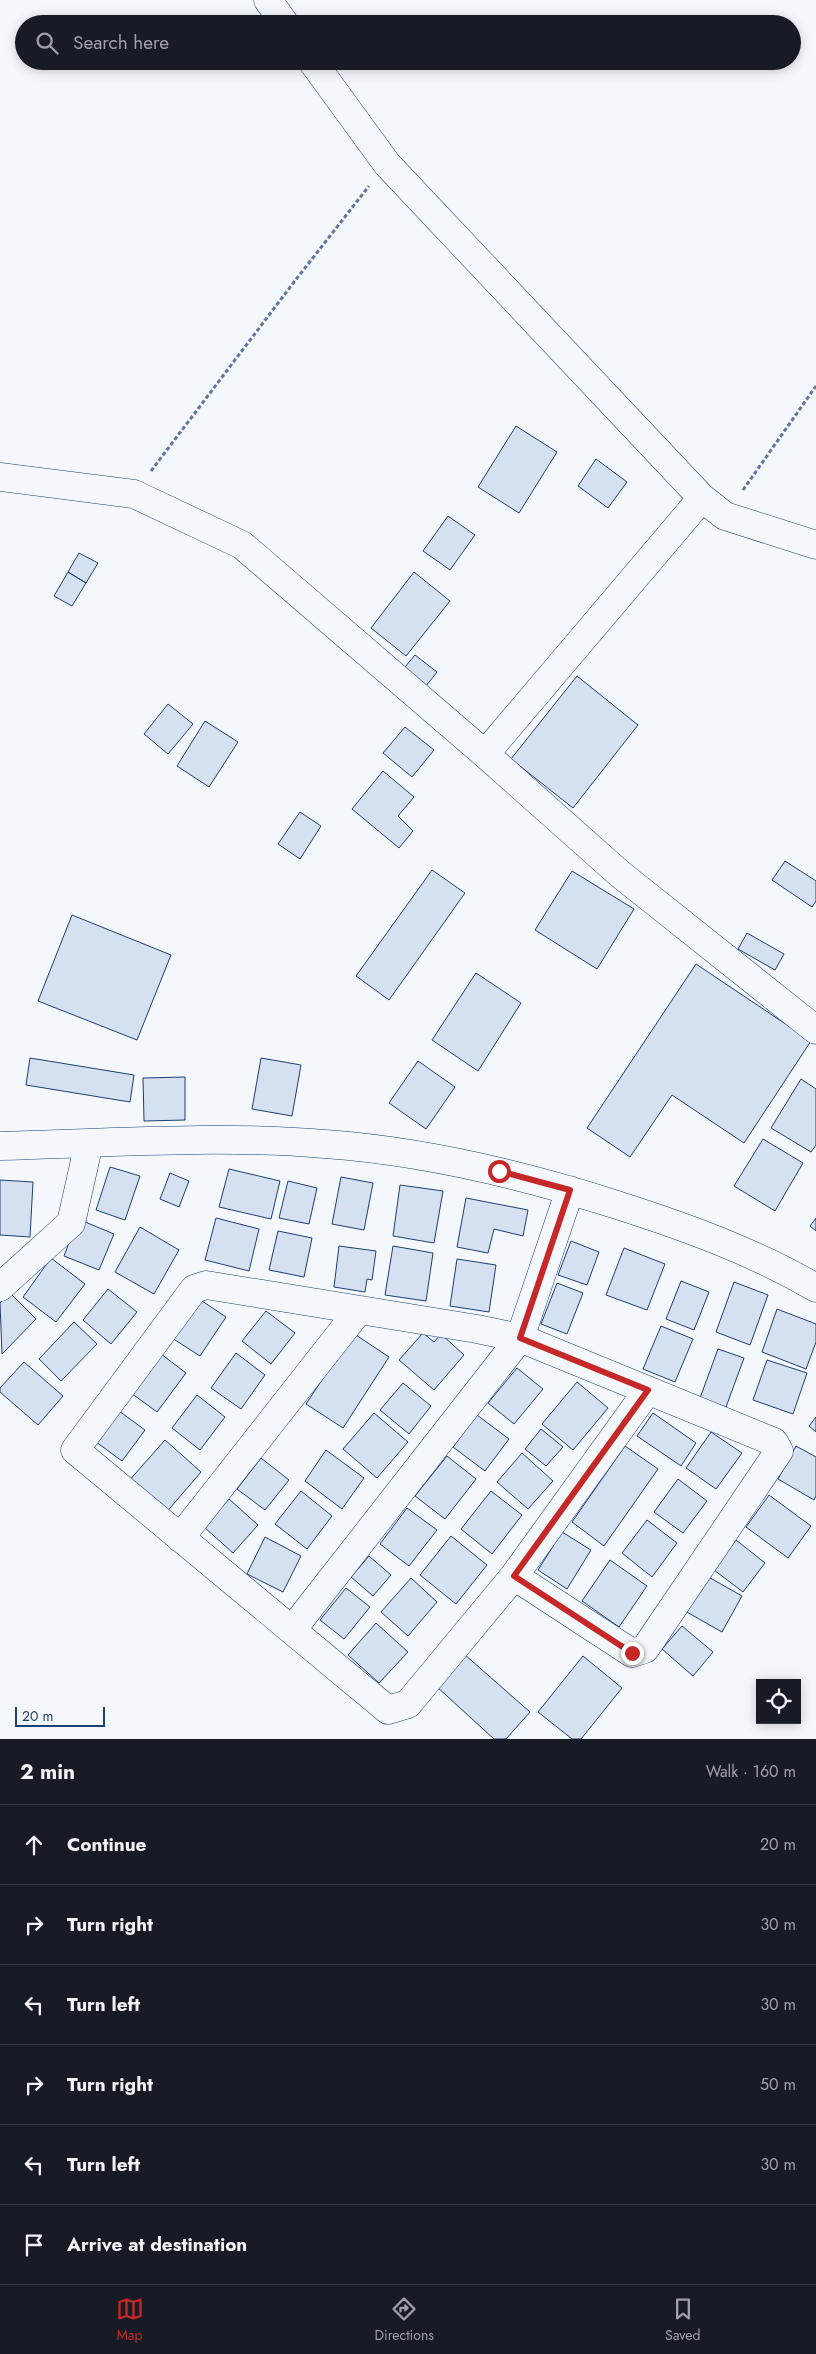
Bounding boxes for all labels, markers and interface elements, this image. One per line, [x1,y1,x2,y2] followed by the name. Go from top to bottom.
[15,15,801,70] search box
[33,29,61,57] icon: search
[73,29,169,56] text: Search here
[488,1160,511,1183] route start
[621,1642,644,1665] route end
[756,1679,801,1724] map controls
[756,1679,801,1724] button: locate
[15,1704,105,1727] scale bar
[22,1706,54,1726] text: 20 m
[20,1757,75,1787] text: 2 min
[706,1760,796,1783] text: Walk · 160 m
[20,1831,48,1859] icon: ahead
[67,1831,146,1858] text: Continue
[760,1833,796,1856] text: 20 m
[20,1911,48,1939] icon: right
[67,1911,153,1938] text: Turn right
[760,1913,796,1936] text: 30 m
[20,1991,48,2019] icon: left
[67,1991,140,2018] text: Turn left
[760,1993,796,2016] text: 30 m
[20,2071,48,2099] icon: right
[67,2071,153,2098] text: Turn right
[760,2073,796,2096] text: 50 m
[20,2151,48,2179] icon: left
[67,2151,140,2178] text: Turn left
[760,2153,796,2176] text: 30 m
[20,2231,48,2259] icon: arrive
[67,2231,247,2258] text: Arrive at destination
[116,2295,144,2345] tab: Map
[375,2295,434,2345] tab: Directions
[665,2295,700,2345] tab: Saved

